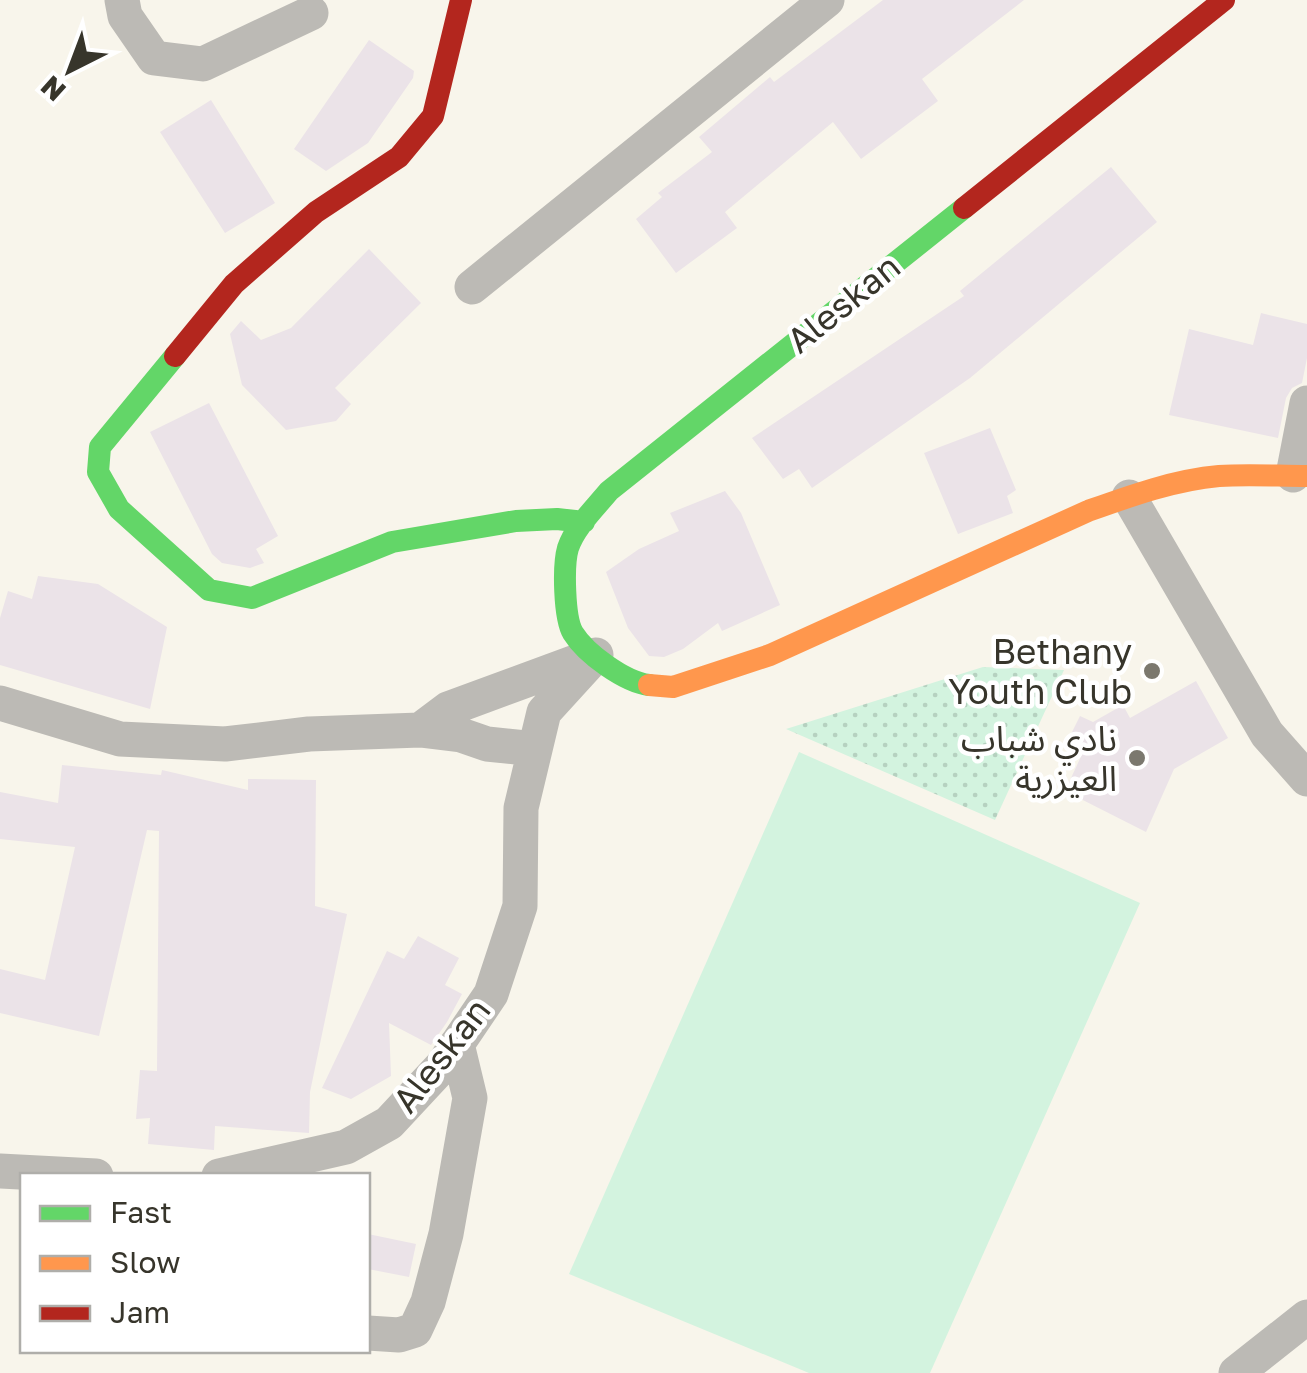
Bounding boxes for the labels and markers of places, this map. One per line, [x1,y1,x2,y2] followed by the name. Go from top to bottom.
[948,630,1132,712] place label: Bethany Youth Club
[1141,660,1163,682] marker: Bethany Youth Club
[961,717,1117,800] place label: نادي شباب العيزرية
[1126,747,1148,769] marker: نادي شباب العيزرية

